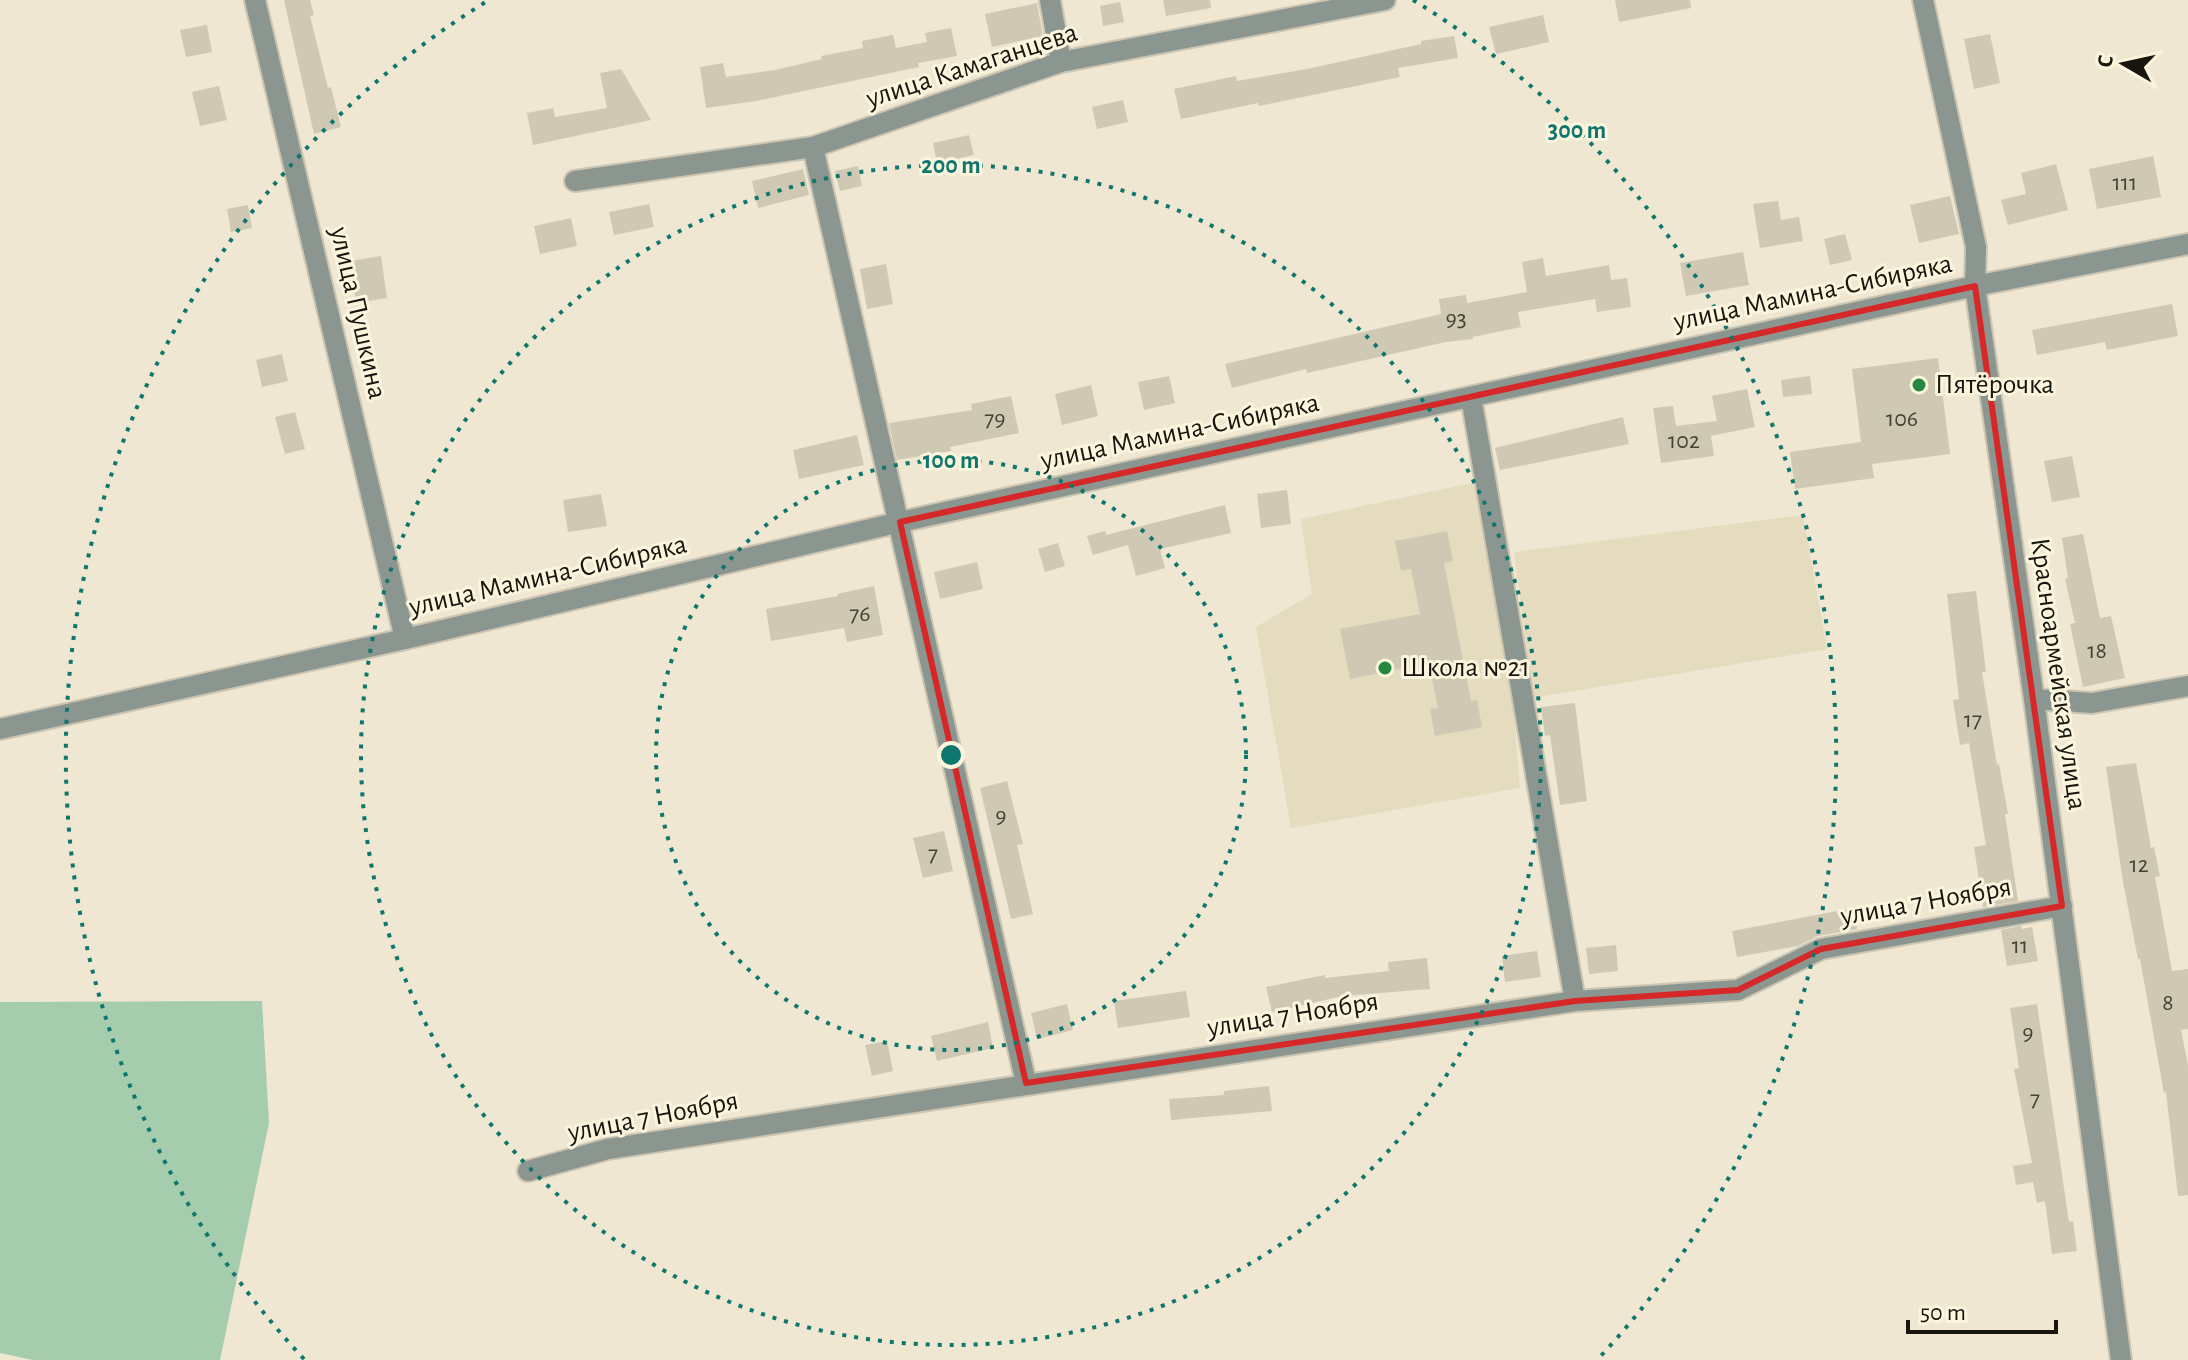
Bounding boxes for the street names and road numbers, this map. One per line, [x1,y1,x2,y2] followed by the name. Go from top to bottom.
[862,19,1081,114] street label: улица Камаганцева
[324,223,391,402] street label: улица Пушкина
[1670,250,1955,336] street label: улица Мамина-Сибиряка
[1037,389,1322,475] street label: улица Мамина-Сибиряка
[406,530,690,622] street label: улица Мамина-Сибиряка
[2025,536,2091,812] street label: Красноармейская улица
[1837,873,2014,931] street label: улица 7 Ноября
[1204,988,1381,1043] street label: улица 7 Ноября
[564,1087,741,1147] street label: улица 7 Ноября

